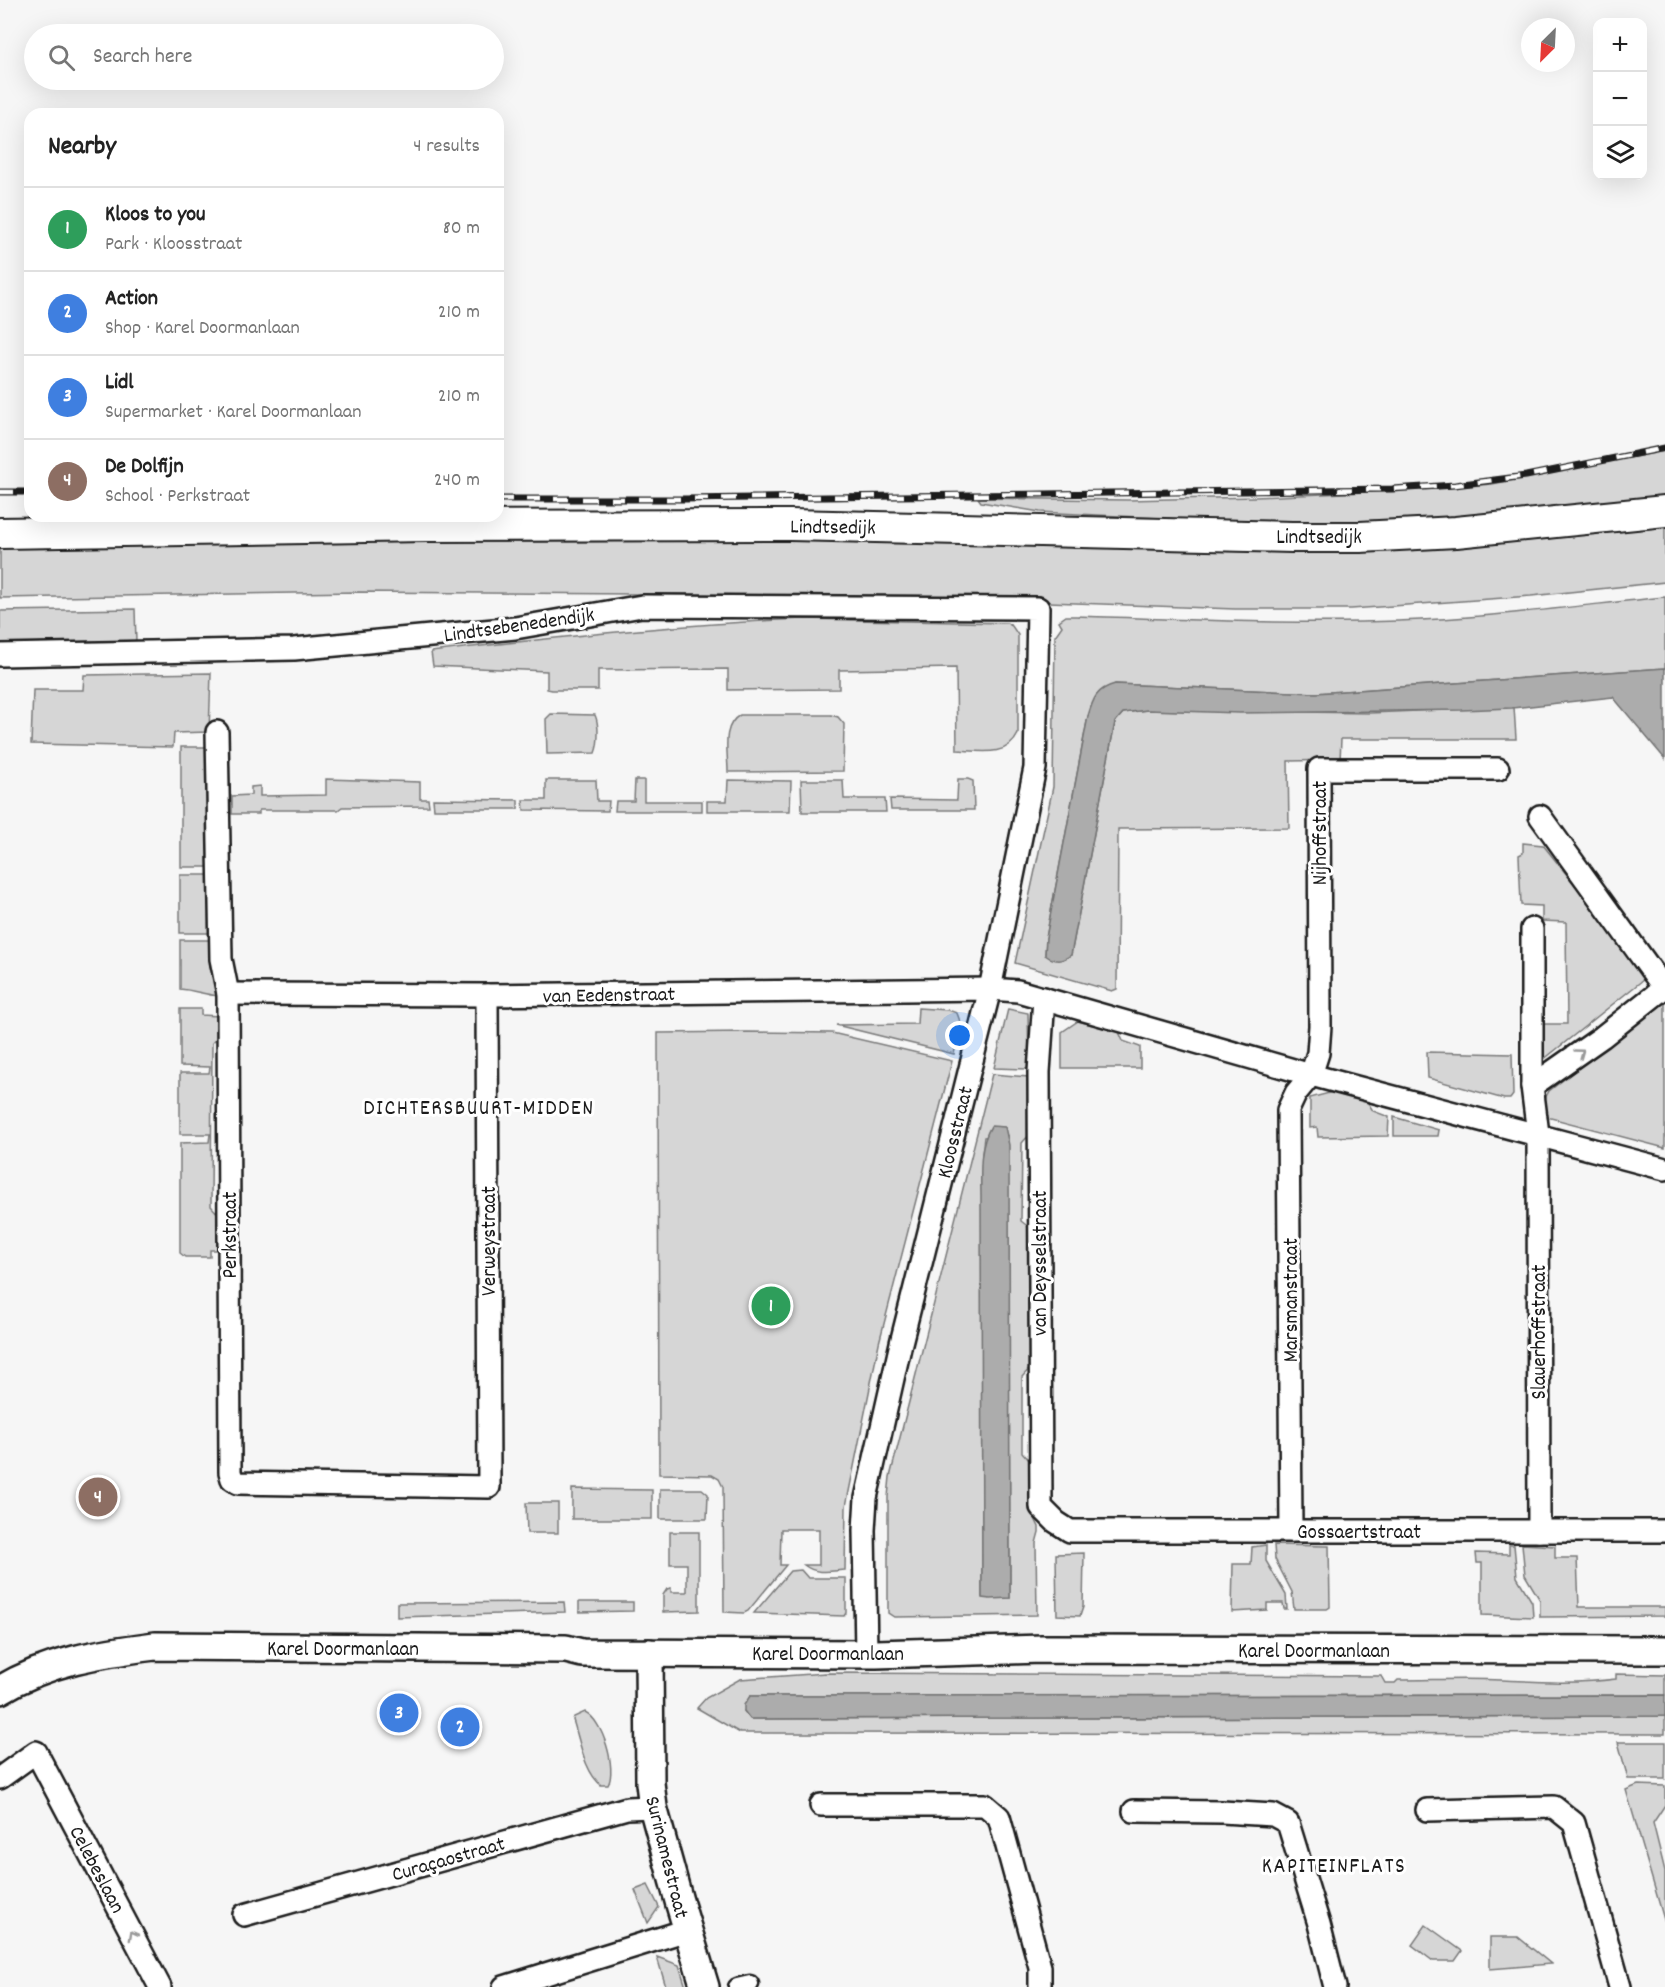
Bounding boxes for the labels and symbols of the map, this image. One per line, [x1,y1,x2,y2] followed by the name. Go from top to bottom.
[1521,18,1575,72] north arrow
[790,513,876,545] street label: Lindtsedijk
[1276,524,1362,554] street label: Lindtsedijk
[442,602,597,652] street label: Lindtsebenedendijk
[1307,780,1337,885] street label: Nijhoffstraat
[543,981,676,1013] street label: van Eedenstraat
[945,1021,974,1050] your location
[1574,1049,1585,1060] one-way arrow
[931,1083,983,1182] street label: Kloosstraat
[363,1094,595,1125] district label: DICHTERSBUURT-MIDDEN
[476,1186,506,1296] street label: Verweystraat
[1027,1190,1057,1336] street label: van Deysselstraat
[217,1191,247,1279] street label: Perkstraat
[1278,1237,1308,1362] street label: Marsmanstraat
[1526,1264,1556,1400] street label: Slauerhoffstraat
[752,1284,790,1328] pin: 1
[78,1474,118,1520] pin: 4
[1297,1519,1421,1549] street label: Gossaertstraat
[267,1636,419,1666] street label: Karel Doormanlaan
[1238,1638,1390,1668] street label: Karel Doormanlaan
[752,1641,904,1671] street label: Karel Doormanlaan
[380,1690,418,1736] pin: 3
[440,1704,480,1750] pin: 2
[635,1793,695,1922] street label: Surinamestraat
[60,1821,131,1920] street label: Celebeslaan
[389,1830,509,1891] street label: Curaçaostraat
[1262,1852,1406,1883] district label: KAPITEINFLATS
[128,1930,140,1941] one-way arrow

